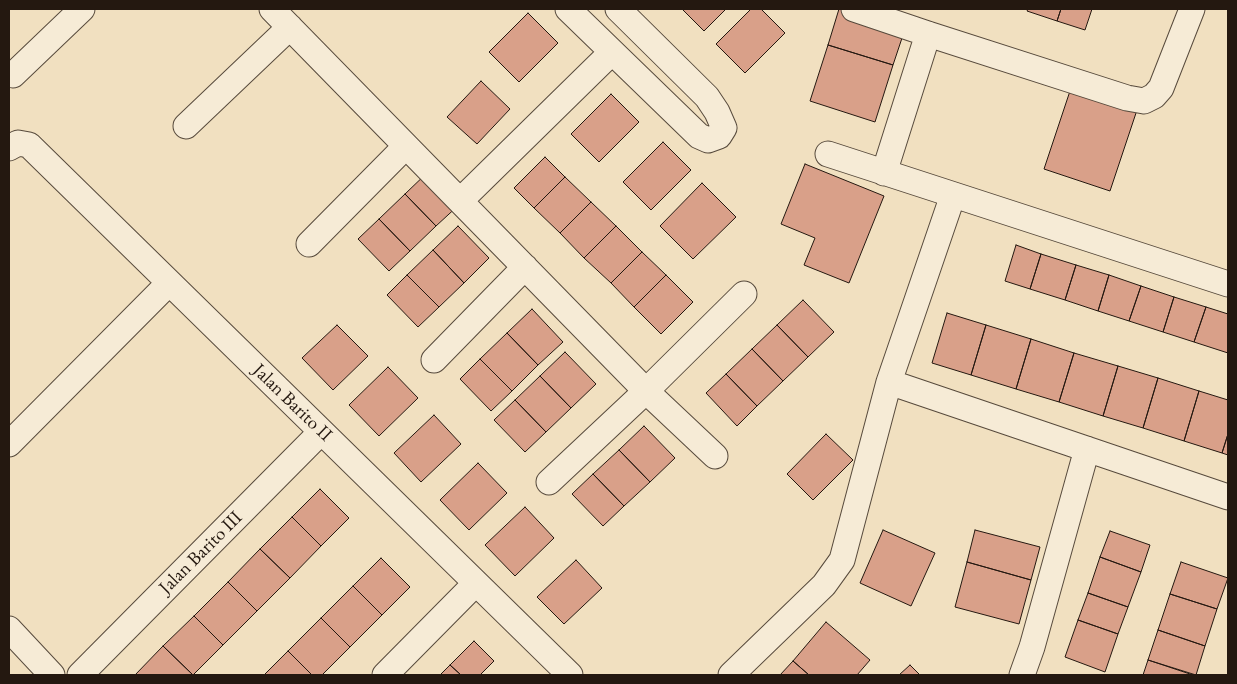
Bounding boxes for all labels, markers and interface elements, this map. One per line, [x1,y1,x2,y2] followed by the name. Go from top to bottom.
[247,359,337,447] street label: Jalan Barito II
[155,507,247,599] street label: Jalan Barito III

